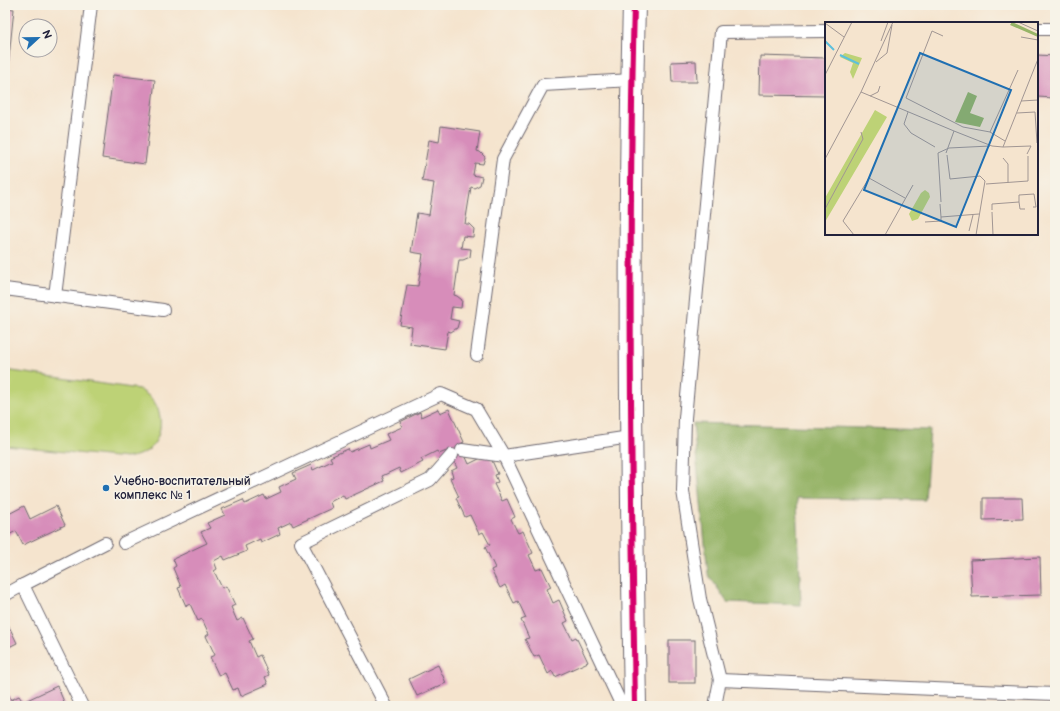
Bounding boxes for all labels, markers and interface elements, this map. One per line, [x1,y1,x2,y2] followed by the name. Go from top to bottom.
[18,18,58,58] north arrow
[825,22,1038,235] inset map
[39,28,54,41] text: N
[114,474,251,503] place label: Учебно-воспитательный комплекс № 1
[101,483,111,493] marker: Учебно-воспитательный комплекс № 1

